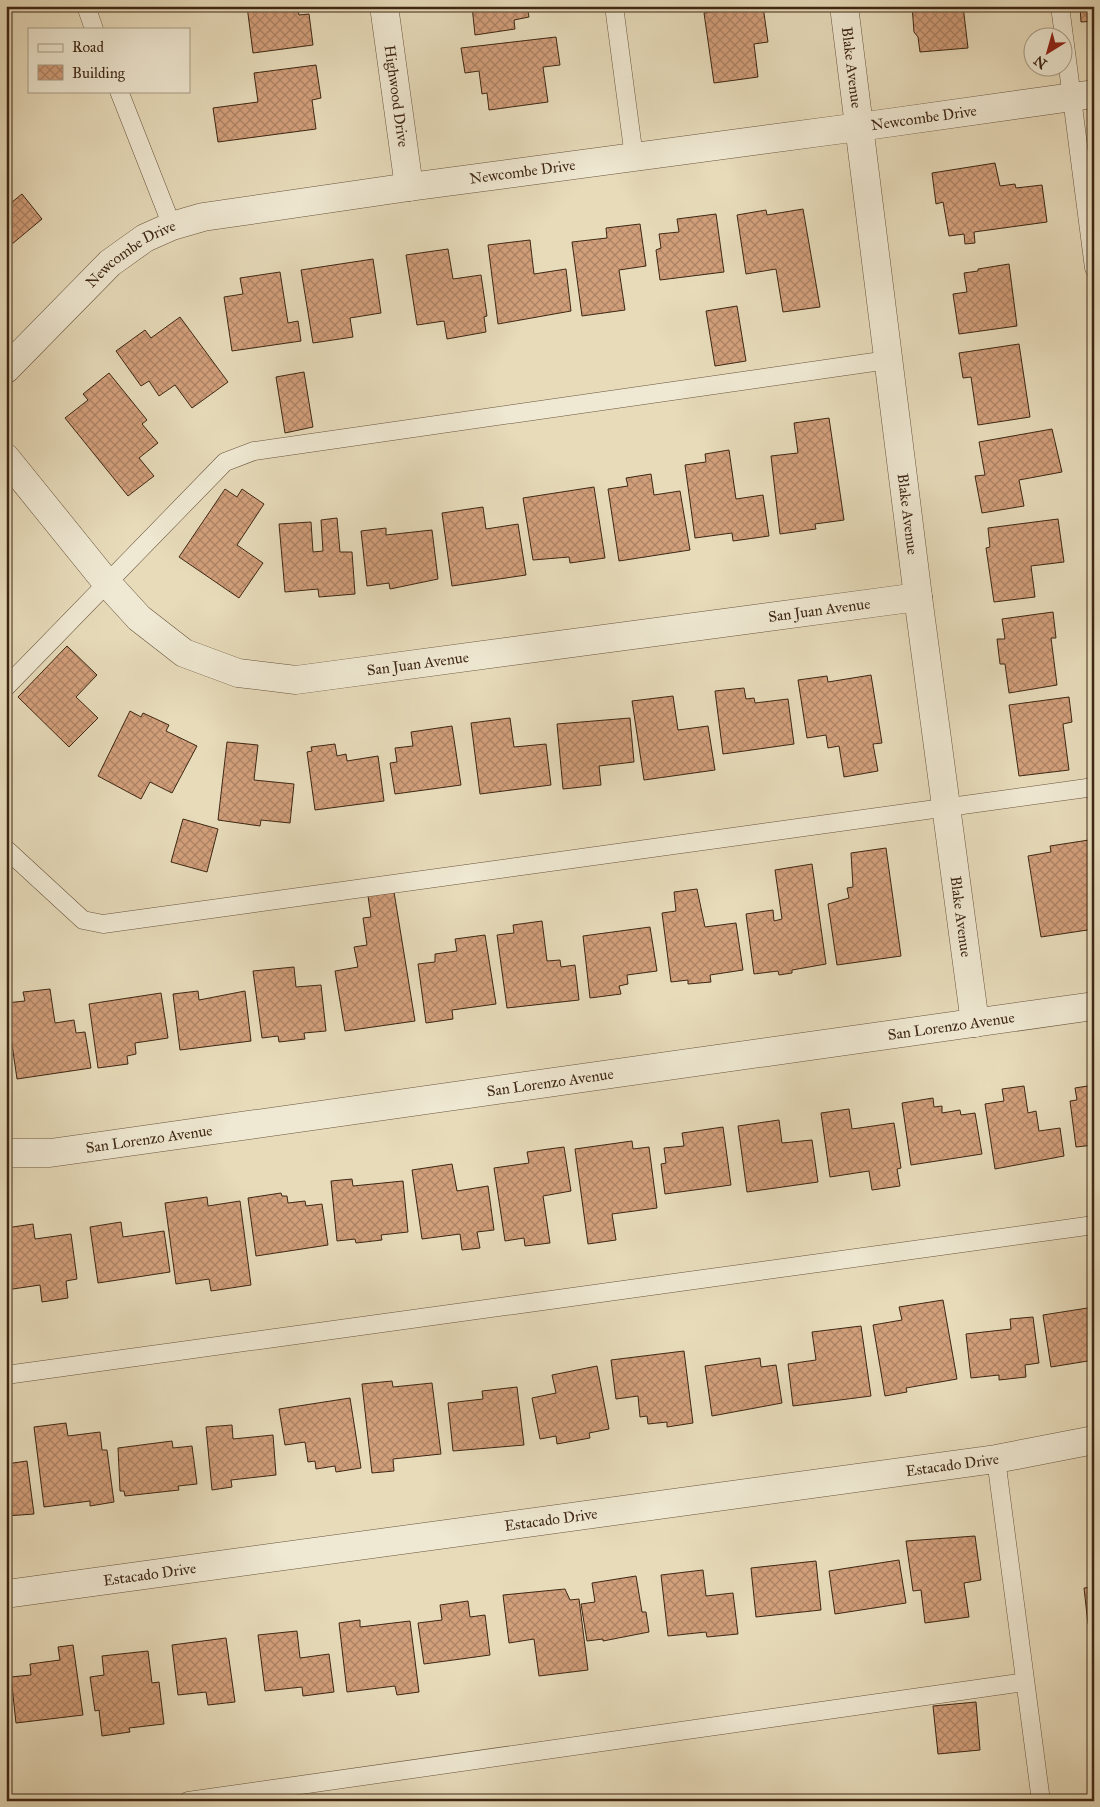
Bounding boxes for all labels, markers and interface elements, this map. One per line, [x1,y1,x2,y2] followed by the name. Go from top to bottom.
[838,26,866,109] street label: Blake Avenue
[28,28,190,92] legend
[1022,28,1072,78] north arrow
[72,38,104,56] text: Road
[380,44,412,148] street label: Highwood Drive
[1031,52,1050,72] text: N
[72,64,126,82] text: Building
[870,102,978,134] street label: Newcombe Drive
[469,156,576,188] street label: Newcombe Drive
[82,216,178,291] street label: Newcombe Drive
[894,472,922,556] street label: Blake Avenue
[767,594,871,626] street label: San Juan Avenue
[366,648,470,679] street label: San Juan Avenue
[946,875,975,958] street label: Blake Avenue
[887,1008,1016,1044] street label: San Lorenzo Avenue
[485,1065,615,1100] street label: San Lorenzo Avenue
[84,1121,214,1157] street label: San Lorenzo Avenue
[905,1450,1000,1480] street label: Estacado Drive
[503,1504,599,1535] street label: Estacado Drive
[102,1559,197,1590] street label: Estacado Drive

